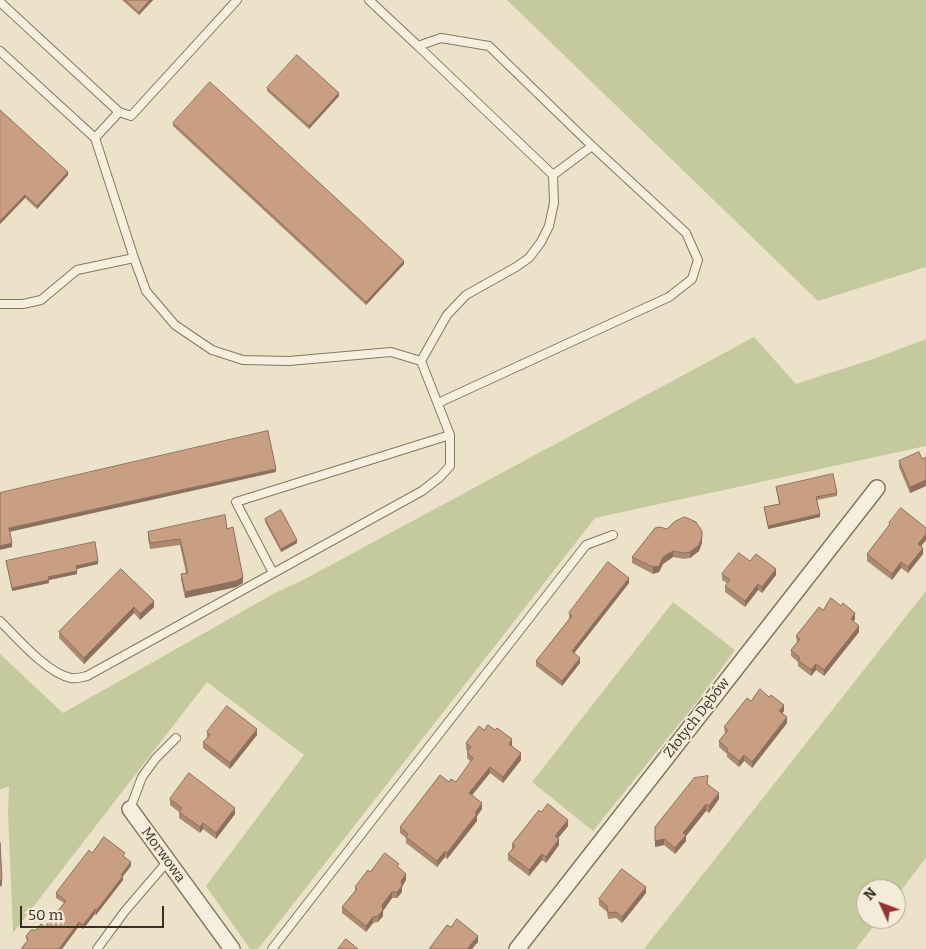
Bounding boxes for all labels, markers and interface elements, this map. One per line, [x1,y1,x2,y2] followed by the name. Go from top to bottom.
[661,675,733,761] street label: Złotych Dębów
[137,824,189,886] street label: Morwowa
[856,879,906,929] north arrow
[860,884,880,904] text: N
[22,896,166,928] scale bar
[28,906,63,924] text: 50 m

